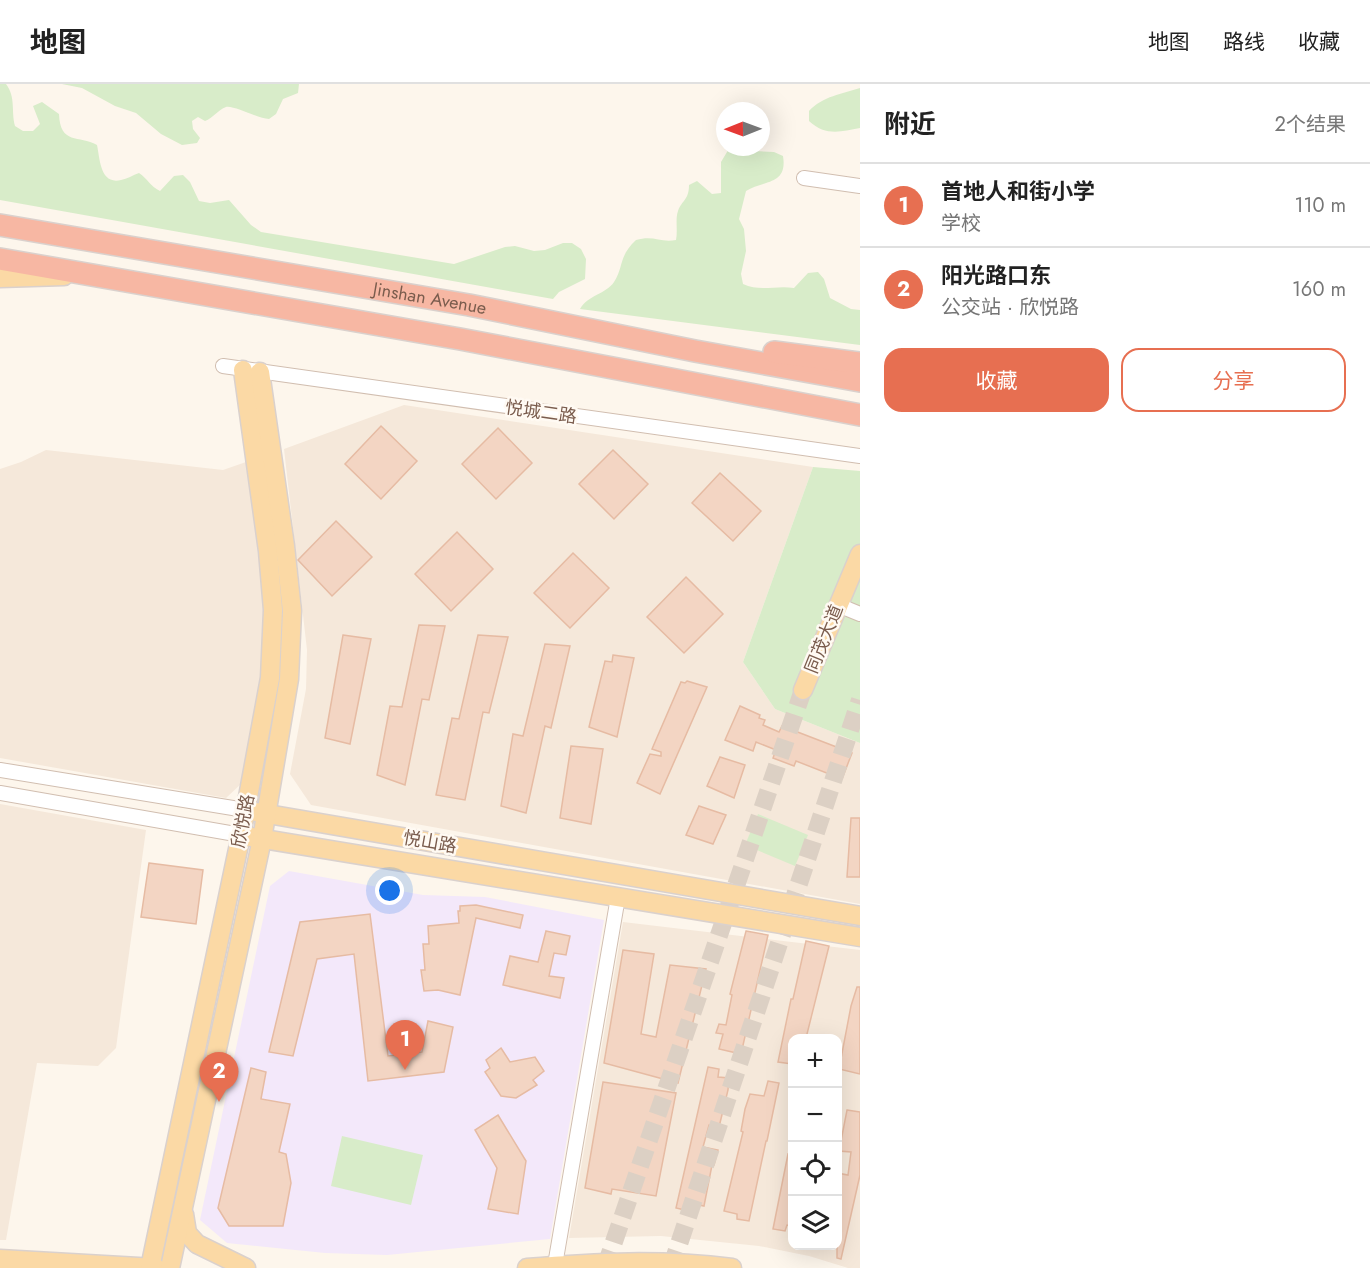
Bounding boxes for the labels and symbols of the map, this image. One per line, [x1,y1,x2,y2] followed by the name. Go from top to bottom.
[716,102,770,156] north arrow
[369,276,489,321] street label: Jinshan Avenue
[504,394,578,430] street label: 悦城二路
[798,601,850,677] street label: 同茂大道
[225,792,261,850] street label: 欣悦路
[401,825,459,859] street label: 悦山路
[375,876,404,905] your location
[386,1020,424,1070] pin: 1
[200,1052,238,1102] pin: 2

